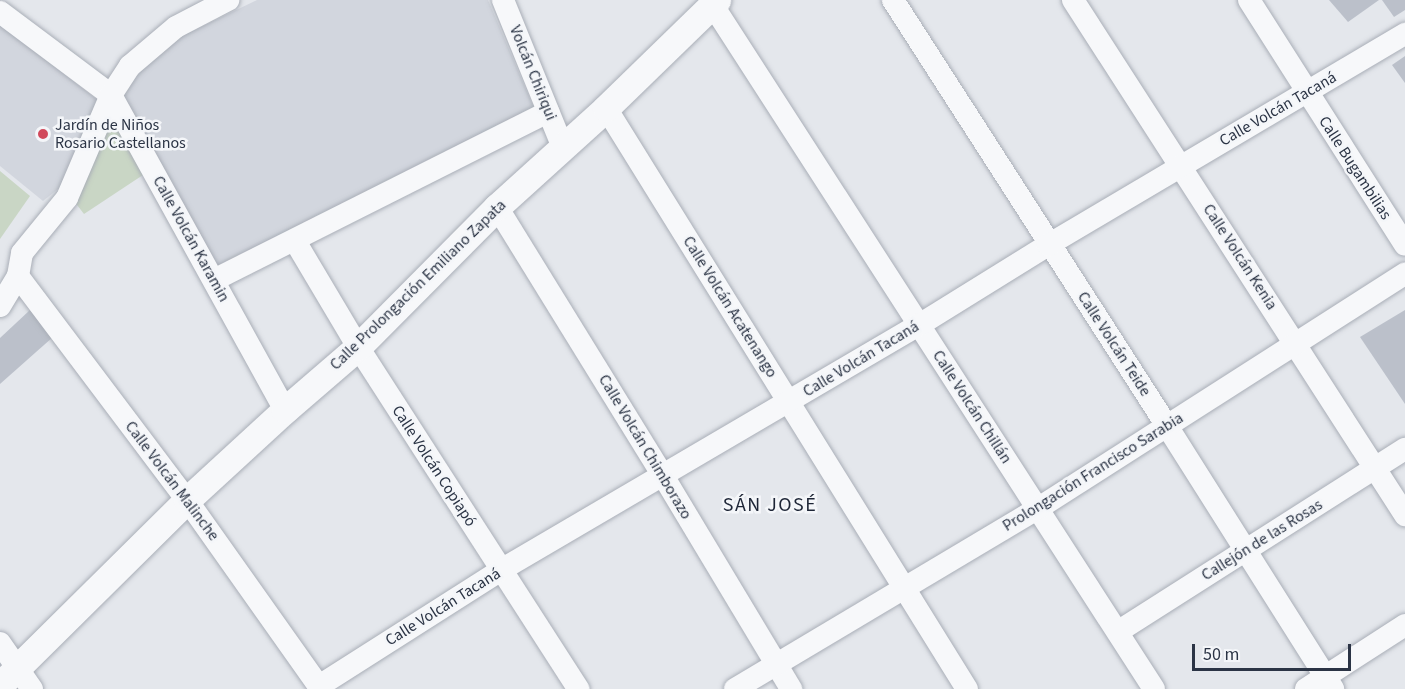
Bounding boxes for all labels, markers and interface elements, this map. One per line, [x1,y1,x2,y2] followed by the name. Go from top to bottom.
[505,23,561,123] street label: Volcán Chiriqui
[1216,68,1340,150] street label: Calle Volcán Tacaná
[1314,113,1396,223] street label: Calle Bugambilias
[55,115,186,153] place label: Jardín de Niños Rosario Castellanos
[36,127,50,141] marker: Jardín de Niños Rosario Castellanos
[148,173,234,305] street label: Calle Volcán Karamin
[326,196,510,374] street label: Calle Prolongación Emiliano Zapata
[1199,201,1281,313] street label: Calle Volcán Kenia
[679,233,781,381] street label: Calle Volcán Acatenango
[1073,288,1155,400] street label: Calle Volcán Teide
[800,317,922,401] street label: Calle Volcán Tacaná
[928,347,1016,467] street label: Calle Volcán Chillán
[594,371,696,523] street label: Calle Volcán Chimborazo
[388,402,480,530] street label: Calle Volcán Copiapó
[999,408,1187,536] street label: Prolongación Francisco Sarabia
[121,417,223,545] street label: Calle Volcán Malinche
[723,493,817,517] district label: SÁN JOSÉ
[1198,495,1326,585] street label: Callejón de las Rosas
[382,564,504,650] street label: Calle Volcán Tacaná
[1195,632,1354,670] scale bar
[1203,642,1239,667] text: 50 m

